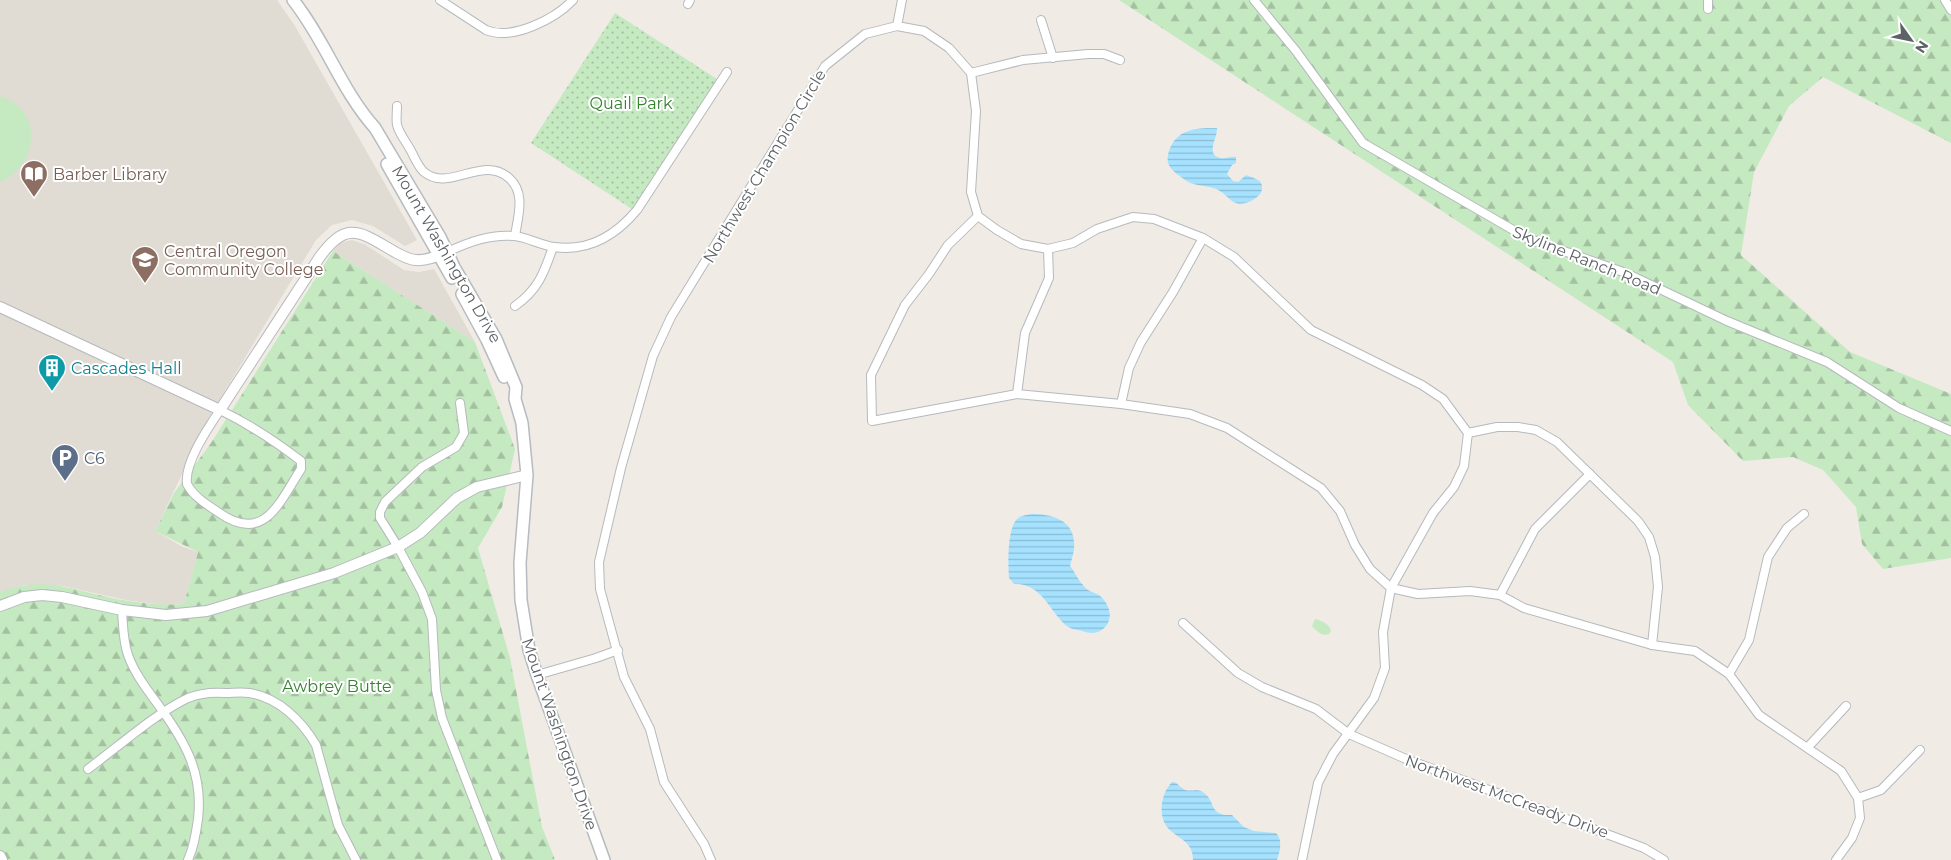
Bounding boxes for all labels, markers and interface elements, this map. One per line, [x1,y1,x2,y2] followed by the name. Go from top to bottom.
[1886,15,1936,65] north arrow
[1911,37,1933,57] text: N
[699,66,830,266] street label: Northwest Champion Circle
[590,94,673,113] park label: Quail Park
[19,159,49,198] library icon: Barber Library
[388,162,505,346] street label: Mount Washington Drive
[53,165,167,184] place label: Barber Library
[1510,222,1664,299] street label: Skyline Ranch Road
[164,242,323,279] place label: Central Oregon Community College
[130,245,160,284] school or university icon: Central Oregon Community College
[37,353,67,392] building icon: Cascades Hall
[71,359,182,378] place label: Cascades Hall
[50,443,80,482] parking icon: C6
[84,449,105,468] place label: C6
[518,636,601,833] street label: Mount Washington Drive
[282,677,392,696] park label: Awbrey Butte
[1403,751,1611,842] street label: Northwest McCready Drive

